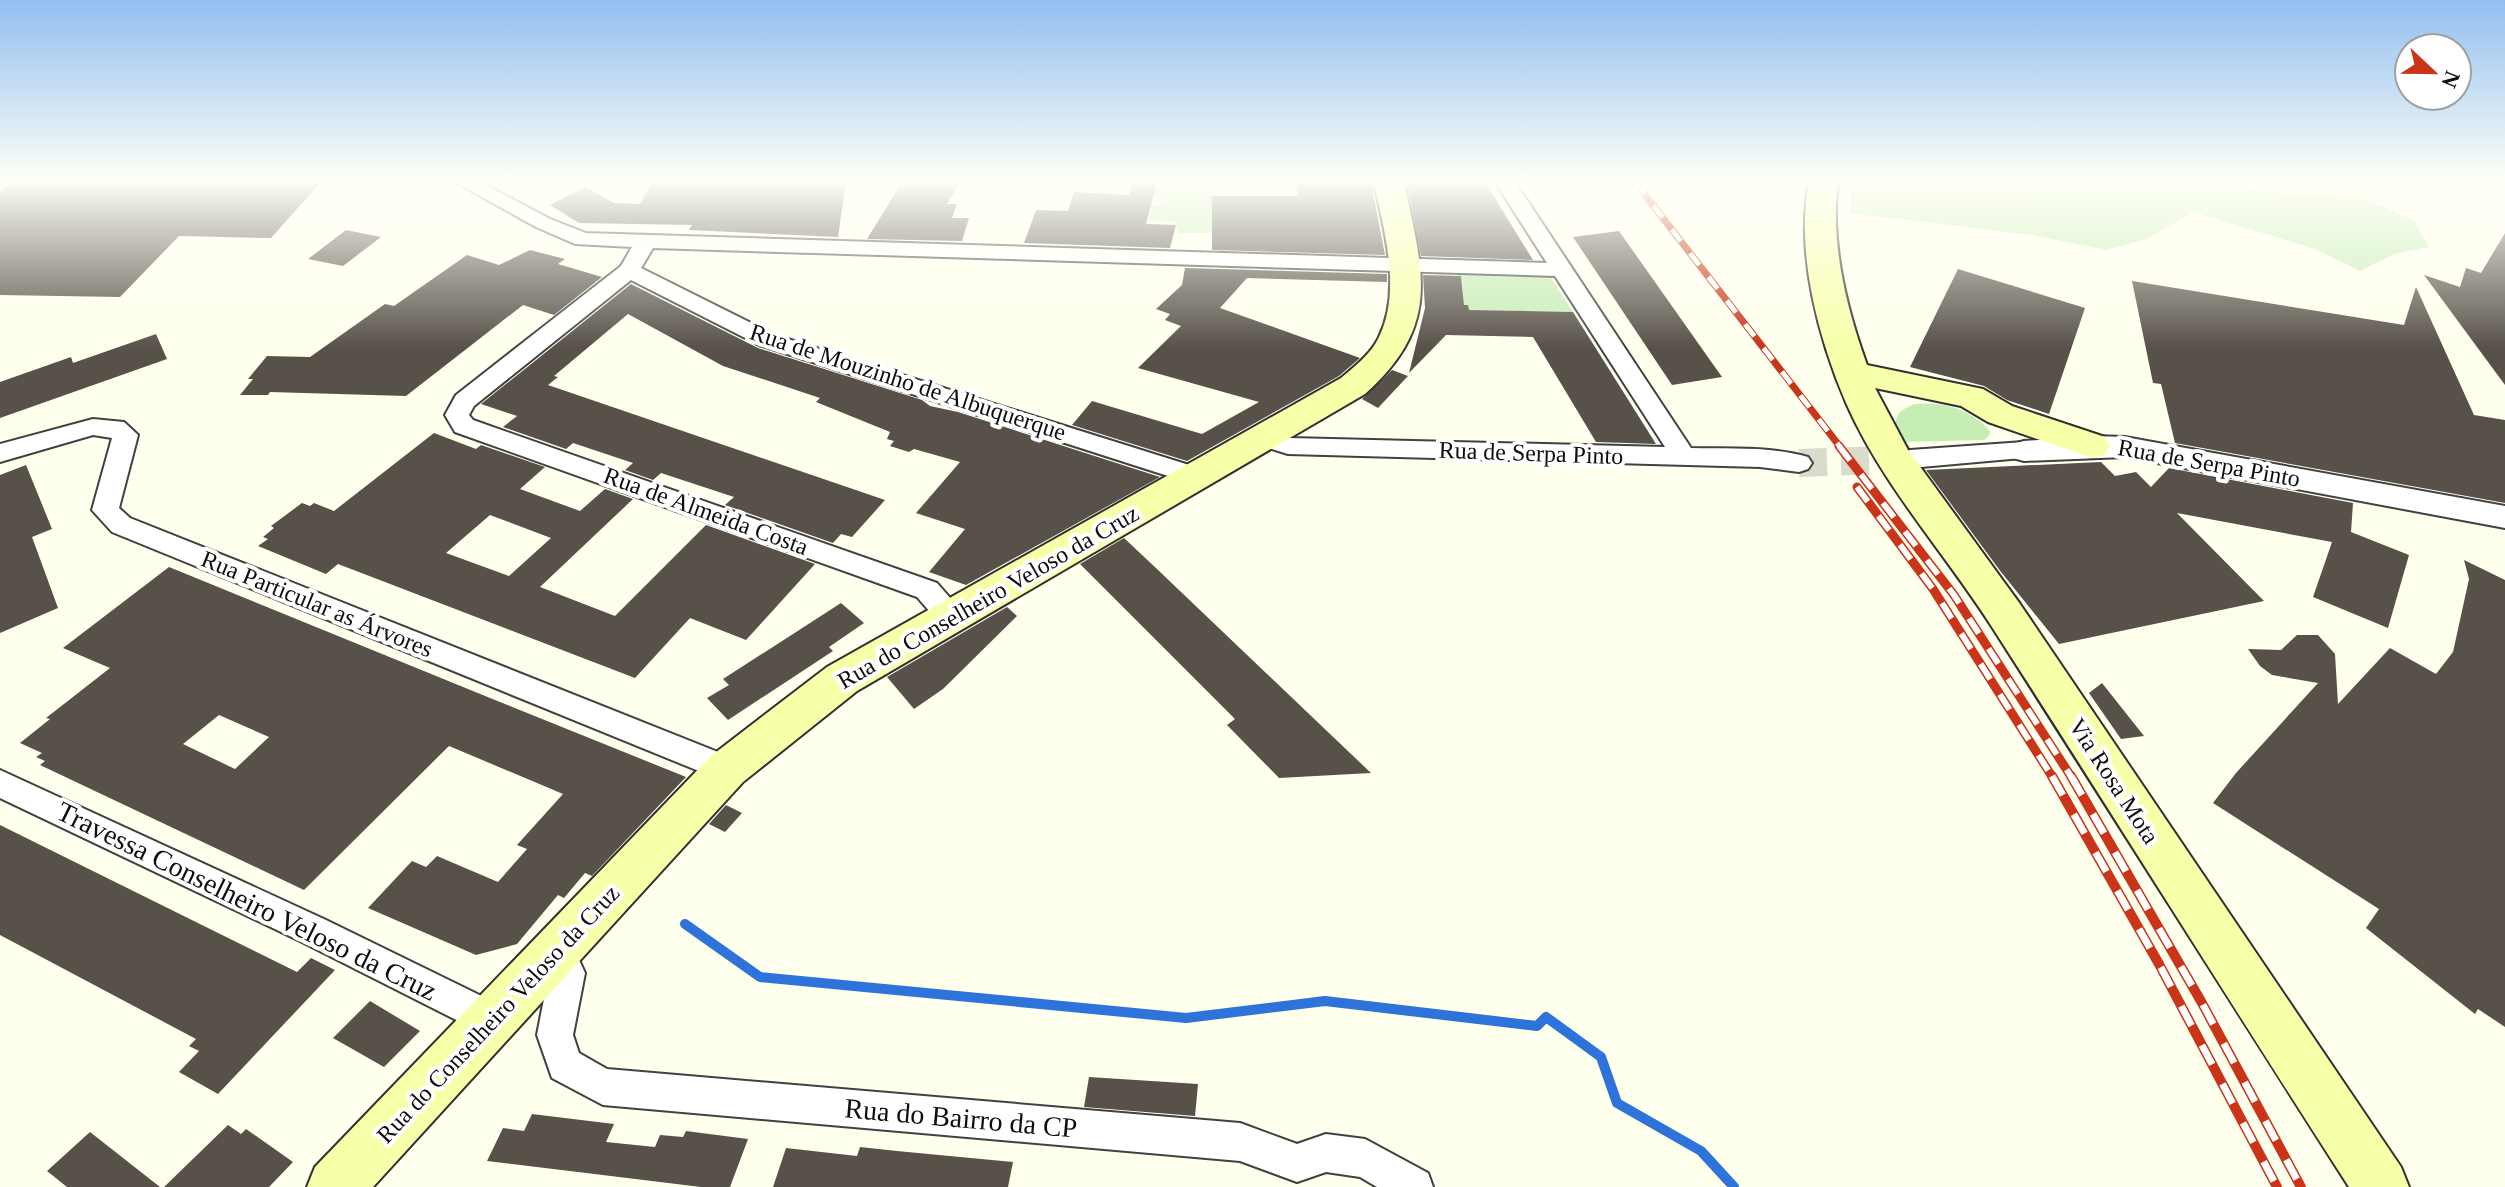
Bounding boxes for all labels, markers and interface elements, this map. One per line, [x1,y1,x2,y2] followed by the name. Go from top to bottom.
[2393,32,2473,112] north arrow
[2436,67,2466,91] text: N
[747,319,1069,445] street label: Rua de Mouzinho de Albuquerque
[2116,434,2302,492] street label: Rua de Serpa Pinto
[1438,437,1624,469] street label: Rua de Serpa Pinto
[600,462,812,560] street label: Rua de Almeida Costa
[833,500,1143,694] street label: Rua do Conselheiro Veloso da Cruz
[197,546,437,662] street label: Rua Particular as Árvores
[2064,714,2164,849] street label: Via Rosa Mota
[52,795,442,1007] street label: Travessa Conselheiro Veloso da Cruz
[372,880,624,1148] street label: Rua do Conselheiro Veloso da Cruz
[843,1092,1079,1144] street label: Rua do Bairro da CP

